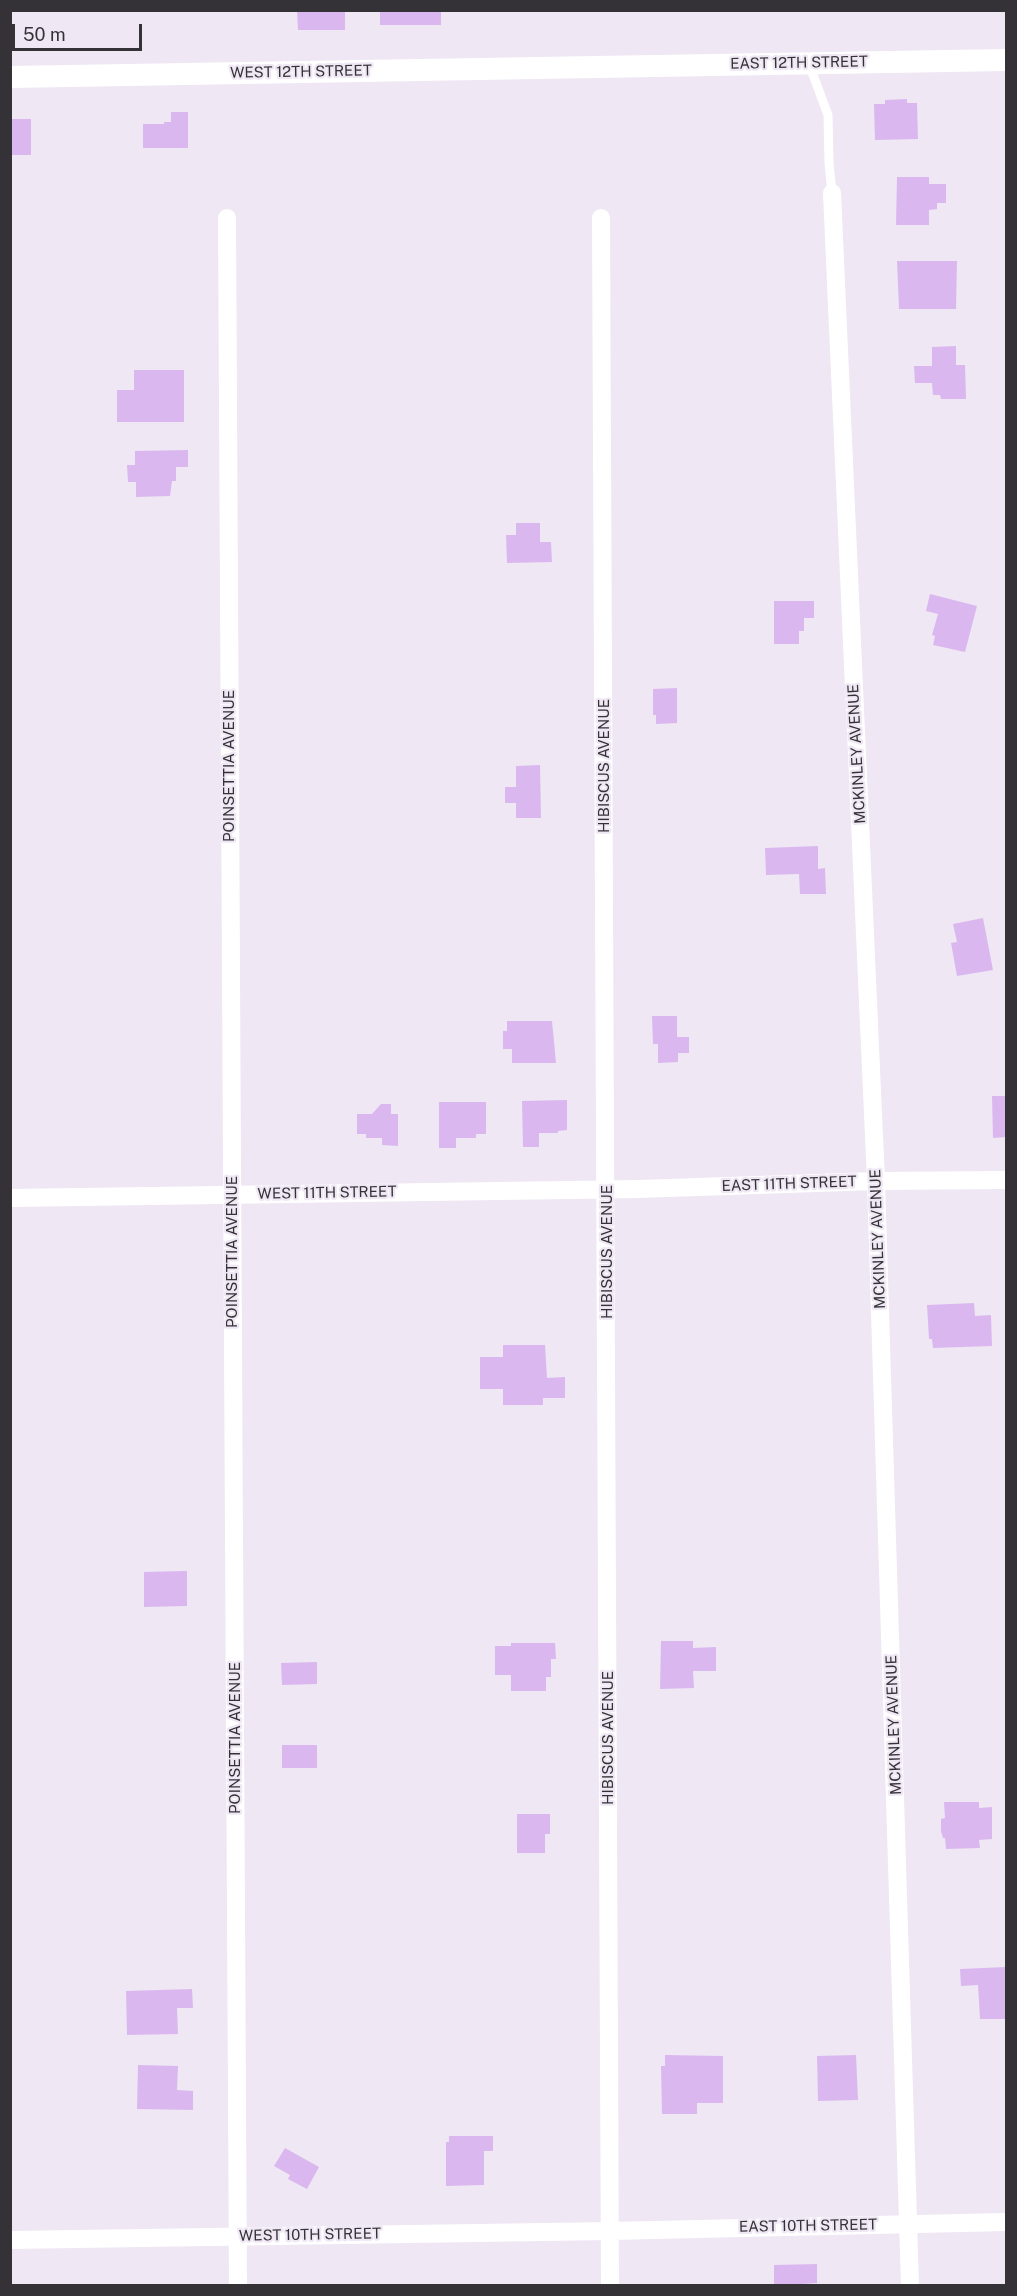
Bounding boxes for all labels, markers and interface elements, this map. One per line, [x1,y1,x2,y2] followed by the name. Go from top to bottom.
[15,12,146,50] scale bar
[23,24,66,45] text: 50 m
[730,53,868,73] street label: EAST 12TH STREET
[230,62,372,82] street label: WEST 12TH STREET
[844,684,870,824] street label: MCKINLEY AVENUE
[220,690,238,842] street label: POINSETTIA AVENUE
[595,699,613,833] street label: HIBISCUS AVENUE
[867,1169,889,1309] street label: MCKINLEY AVENUE
[721,1173,857,1195] street label: EAST 11TH STREET
[223,1176,241,1328] street label: POINSETTIA AVENUE
[257,1183,397,1203] street label: WEST 11TH STREET
[598,1185,616,1319] street label: HIBISCUS AVENUE
[883,1655,905,1795] street label: MCKINLEY AVENUE
[226,1662,244,1814] street label: POINSETTIA AVENUE
[599,1671,617,1805] street label: HIBISCUS AVENUE
[739,2216,877,2236] street label: EAST 10TH STREET
[239,2225,381,2245] street label: WEST 10TH STREET

